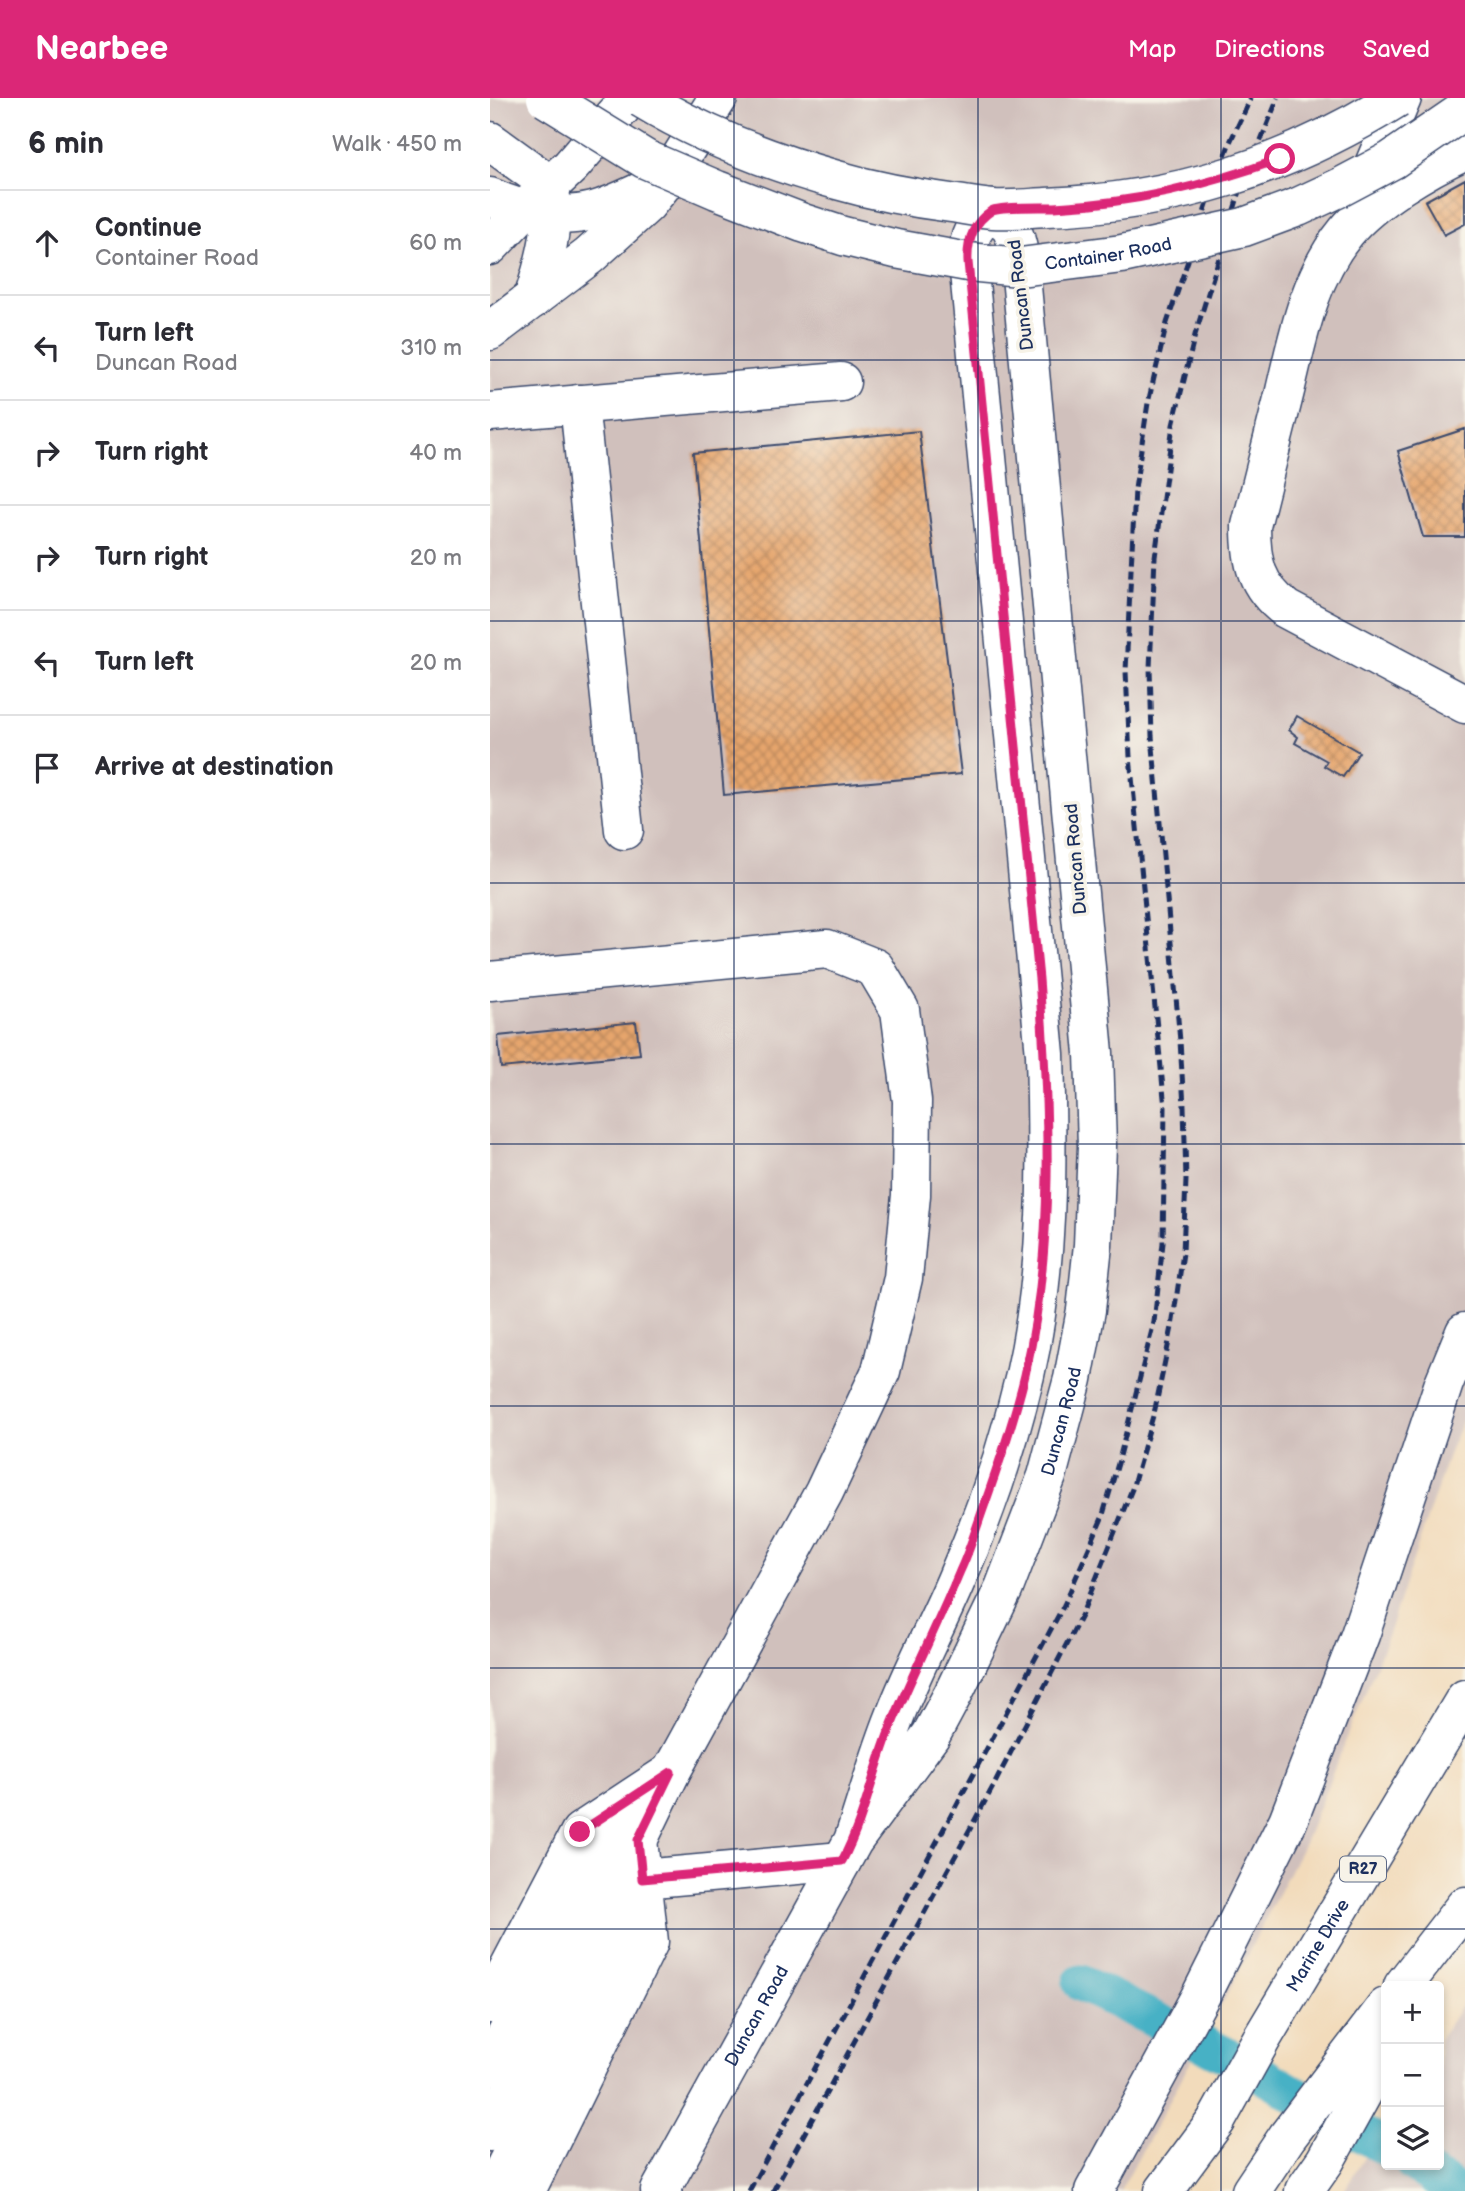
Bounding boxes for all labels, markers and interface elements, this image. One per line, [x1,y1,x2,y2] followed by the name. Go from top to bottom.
[35,29,168,69] text: Nearbee
[1128,35,1176,64] text: Map
[1214,35,1325,64] text: Directions
[1363,35,1430,64] text: Saved
[28,126,104,162] text: 6 min
[332,130,462,158] text: Walk · 450 m
[1264,143,1295,174] route start
[95,213,202,244] text: Continue
[28,224,66,262] icon: ahead
[409,229,462,257] text: 60 m
[1043,233,1174,274] street label: Container Road
[1004,238,1038,352] street label: Duncan Road
[95,244,259,272] text: Container Road
[95,318,194,349] text: Turn left
[28,329,66,367] icon: left
[400,334,462,362] text: 310 m
[95,349,238,377] text: Duncan Road
[28,434,66,472] icon: right
[95,437,208,468] text: Turn right
[409,439,462,467] text: 40 m
[28,539,66,577] icon: right
[95,542,208,573] text: Turn right
[410,544,462,572] text: 20 m
[28,644,66,682] icon: left
[95,647,194,678] text: Turn left
[410,649,462,677] text: 20 m
[28,749,66,787] icon: arrive
[95,752,334,783] text: Arrive at destination
[1061,802,1091,916] street label: Duncan Road
[1037,1365,1086,1478] street label: Duncan Road
[564,1816,595,1847] route end
[1340,1856,1386,1882] road number: R27
[1282,1895,1354,1996] street label: Marine Drive
[720,1962,793,2070] street label: Duncan Road
[1381,1981,1444,2170] map controls
[1381,1981,1444,2044] button: +
[1381,2044,1444,2107] button: −
[1381,2107,1444,2170] button: layers

